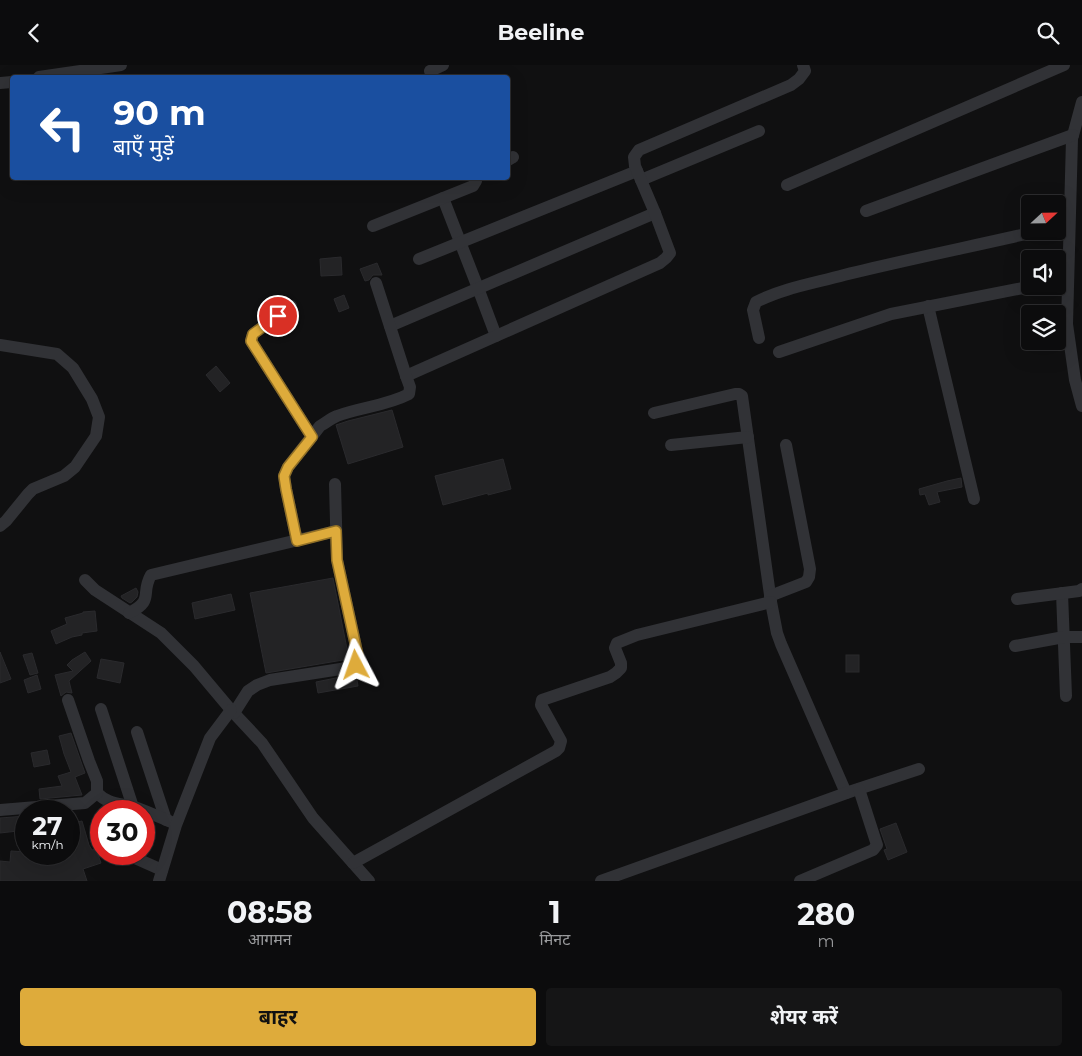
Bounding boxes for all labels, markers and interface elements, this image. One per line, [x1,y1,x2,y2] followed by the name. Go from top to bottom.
[20,19,48,47] icon: back
[497,19,585,46] text: Beeline
[1034,19,1062,47] icon: search
[113,91,206,134] text: 90 m
[30,95,95,160] icon: left
[113,134,174,161] text: बाएँ मुड़ें
[1021,195,1066,240] north arrow
[1021,195,1066,350] map controls
[1021,250,1066,295] button: sound
[257,295,299,337] pin
[264,302,292,330] icon: arrive
[1021,305,1066,350] button: layers
[329,638,381,690] position arrow
[90,800,155,865] speed limit sign: 30
[32,811,63,841] text: 27
[31,837,64,852] text: km/h
[227,894,313,931] text: 08:58
[549,894,561,931] text: 1
[797,896,855,933] text: 280
[248,930,292,949] text: आगमन
[540,930,570,949] text: मिनट
[818,932,835,951] text: m
[20,988,536,1046] button: बाहर
[546,988,1062,1046] button: शेयर करें

